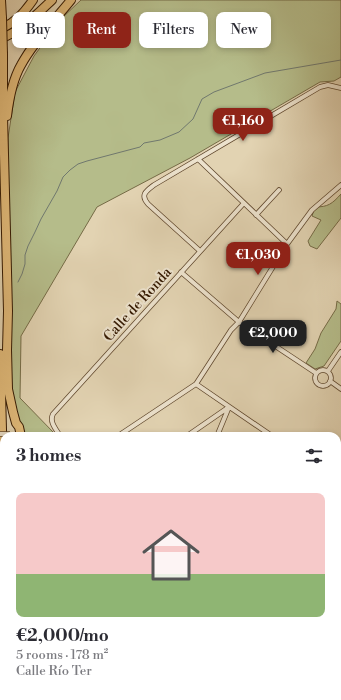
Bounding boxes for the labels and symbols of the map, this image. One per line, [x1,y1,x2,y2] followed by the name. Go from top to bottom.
[210,108,276,142] pin: €1,160
[225,242,291,276] pin: €1,030
[100,263,176,345] street label: Calle de Ronda
[240,320,306,354] pin: €2,000

